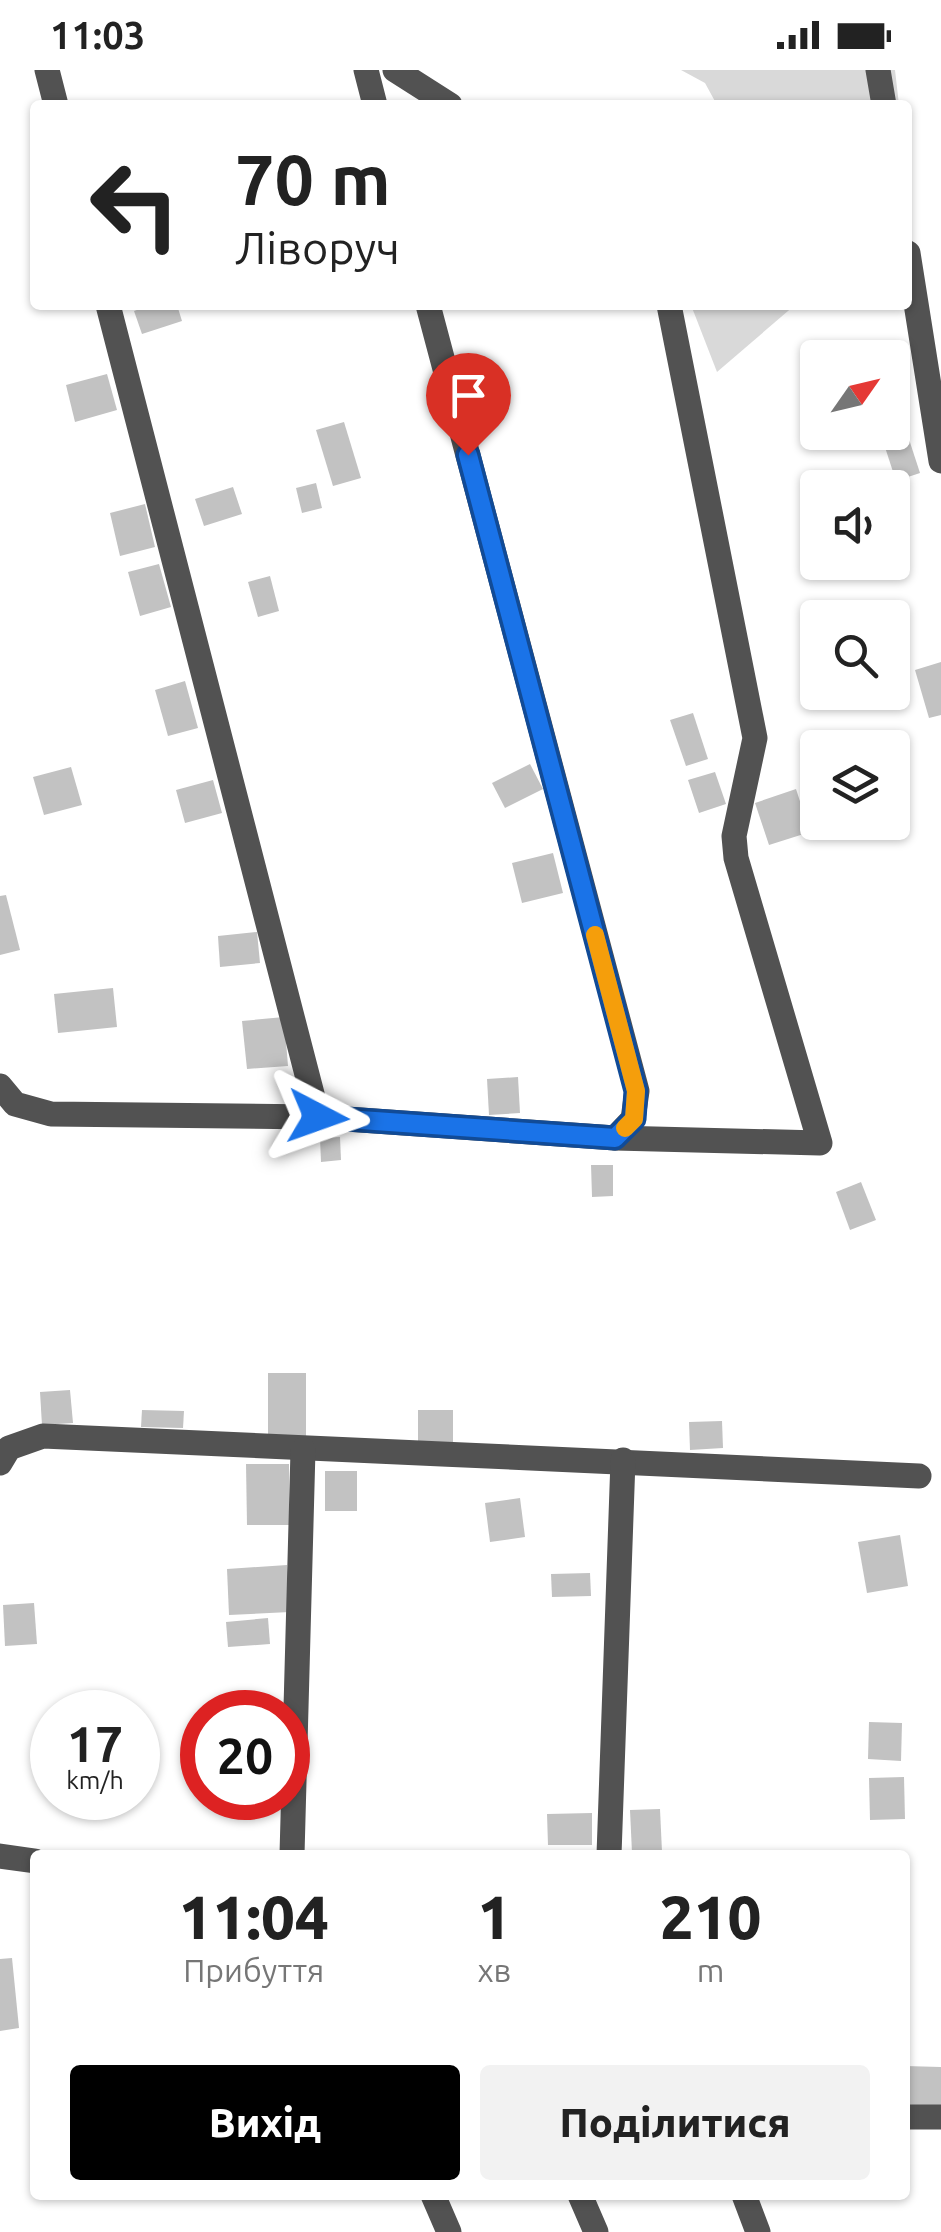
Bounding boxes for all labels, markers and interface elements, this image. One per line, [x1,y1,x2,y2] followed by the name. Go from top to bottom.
[50,14,145,56] text: 11:03
[70,140,200,270] icon: left
[235,140,391,218] text: 70 m
[235,222,400,273] text: Ліворуч
[800,340,910,450] north arrow
[800,340,910,840] map controls
[426,353,511,456] pin
[441,368,496,423] icon: arrive
[800,470,910,580] button: sound
[800,600,910,710] button: search
[800,730,910,840] button: layers
[266,1065,370,1169] position arrow
[180,1690,310,1820] speed limit sign: 20
[67,1715,123,1771] text: 17
[66,1766,124,1794] text: km/h
[179,1883,329,1950] text: 11:04
[477,1883,511,1950] text: 1
[660,1883,761,1950] text: 210
[183,1952,324,1988] text: Прибуття
[477,1952,511,1988] text: хв
[697,1952,724,1988] text: m
[70,2065,460,2180] button: Вихід
[480,2065,870,2180] button: Поділитися

